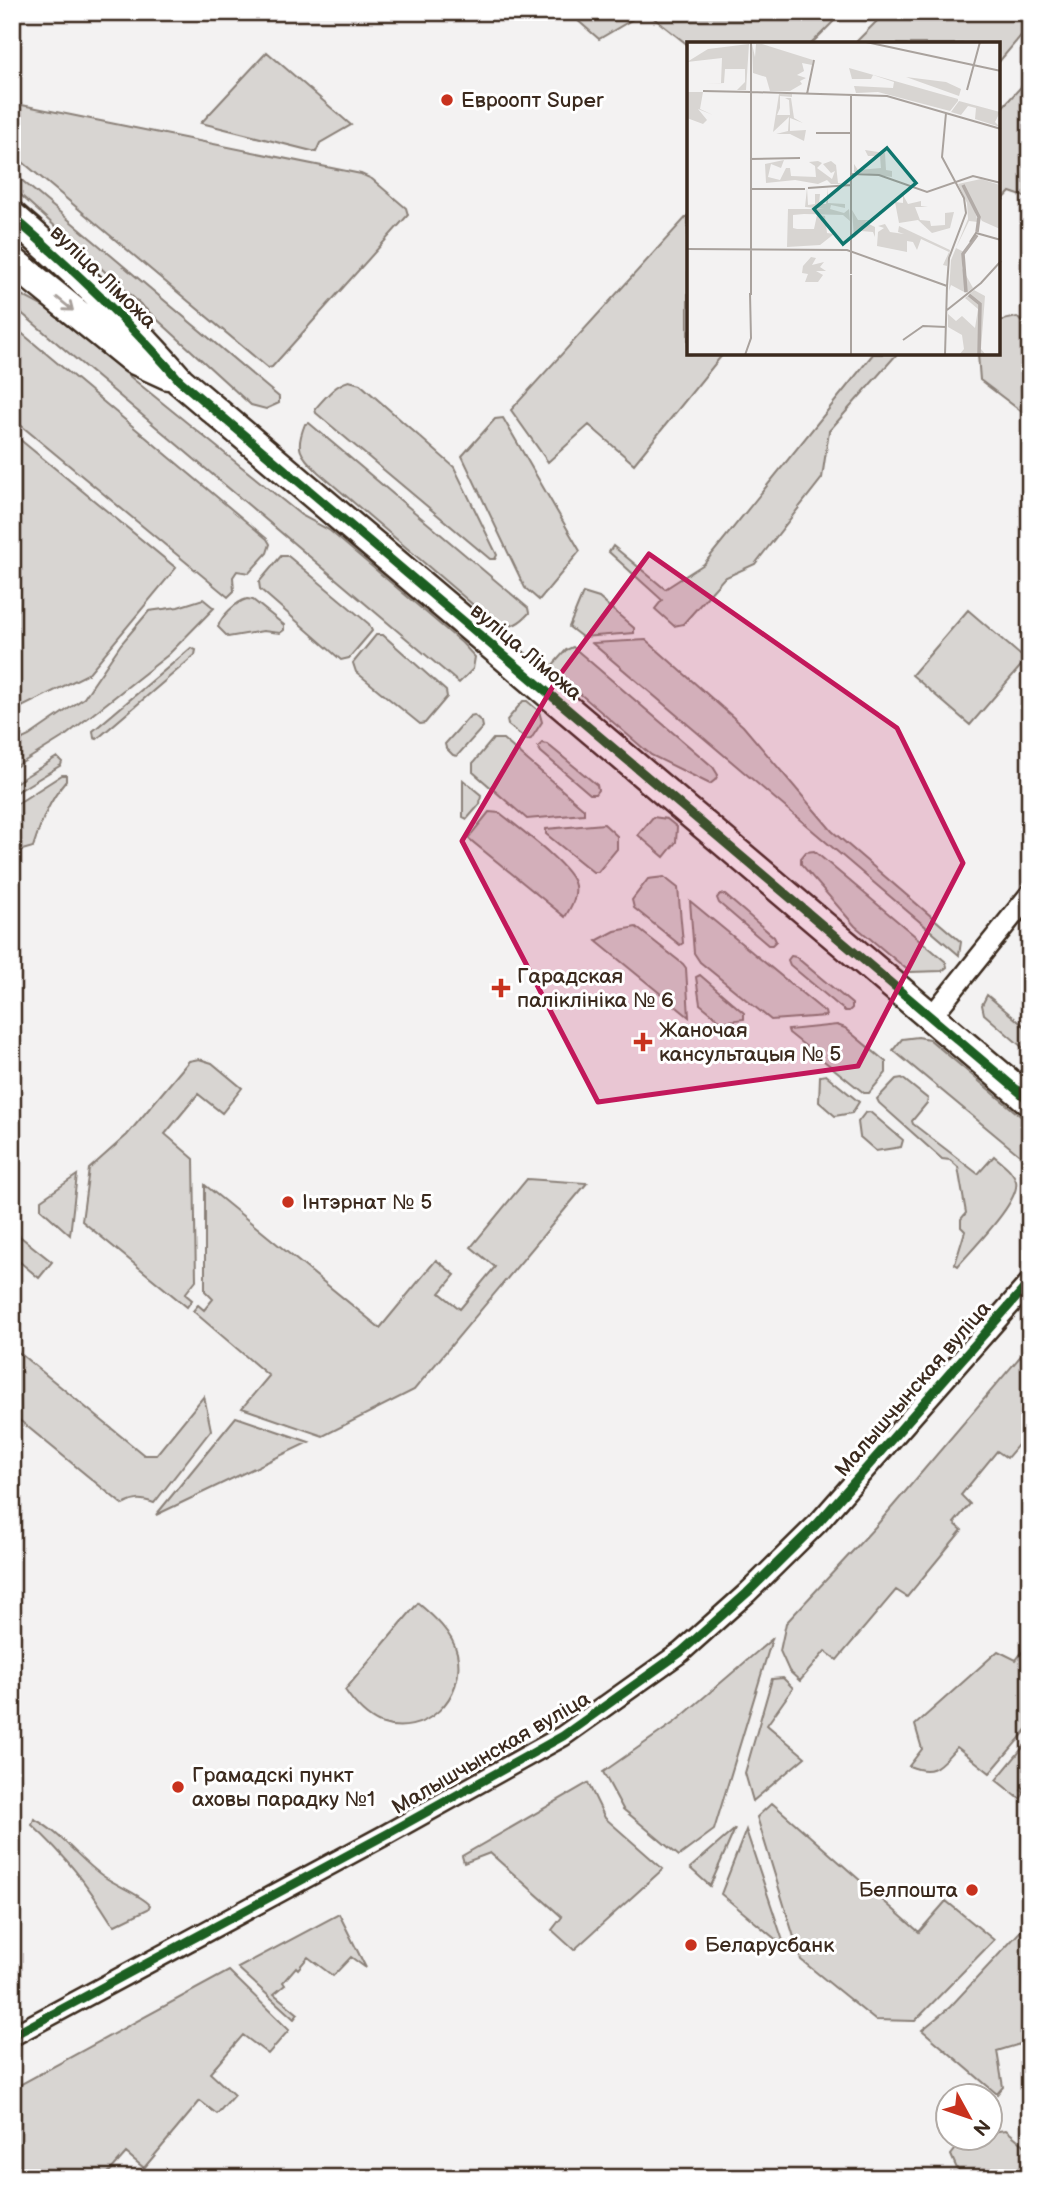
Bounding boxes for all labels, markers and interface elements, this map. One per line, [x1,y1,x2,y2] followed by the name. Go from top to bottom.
[687,42,1000,355] inset map
[461,88,604,113] place label: Евроопт Super
[439,92,455,108] marker: Евроопт Super
[45,220,162,334] street label: вуліца Ліможа
[56,296,74,311] one-way arrow
[465,598,587,706] street label: вуліца Ліможа
[517,964,674,1013] place label: Гарадская паліклініка № 6
[491,978,511,998] marker: Гарадская паліклініка № 6
[659,1018,841,1067] place label: Жаночая кансультацыя № 5
[633,1032,653,1052] marker: Жаночая кансультацыя № 5
[302,1190,432,1215] place label: Інтэрнат № 5
[280,1194,296,1210] marker: Інтэрнат № 5
[830,1296,996,1482] street label: Малышчынская вуліца
[388,1686,595,1820] street label: Малышчынская вуліца
[192,1763,375,1812] place label: Грамадскі пункт аховы парадку №1
[170,1779,186,1795] marker: Грамадскі пункт аховы парадку №1
[859,1878,959,1903] place label: Белпошта
[964,1882,980,1898] marker: Белпошта
[705,1933,834,1958] place label: Беларусбанк
[683,1937,699,1953] marker: Беларусбанк
[934,2082,1004,2152] north arrow
[967,2114,994,2140] text: N

